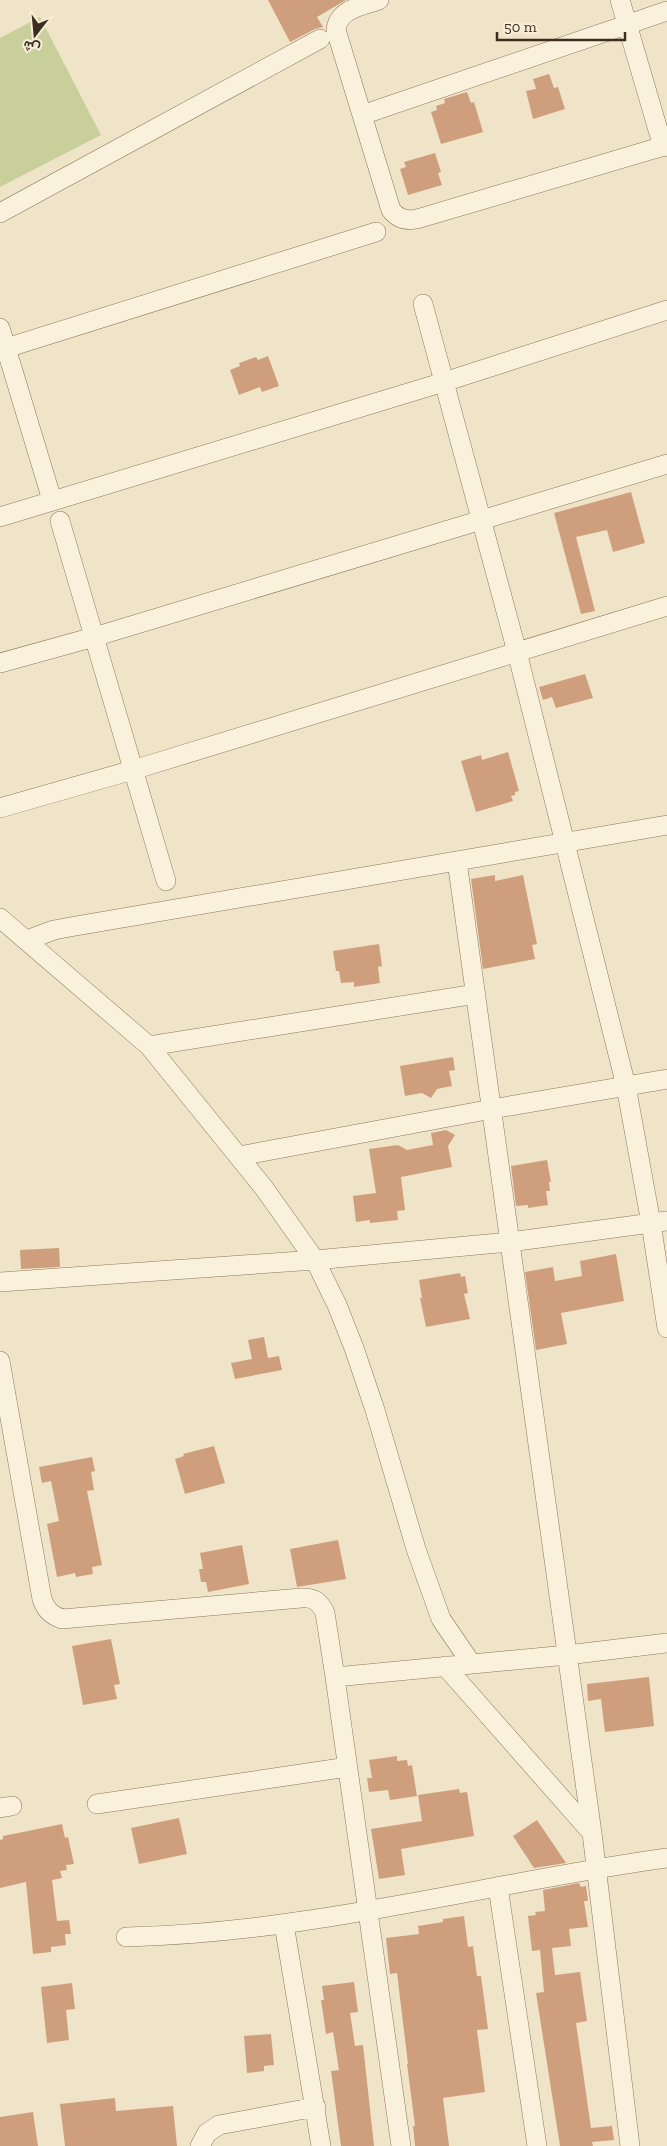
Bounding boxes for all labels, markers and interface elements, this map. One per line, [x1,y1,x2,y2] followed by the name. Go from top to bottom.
[10,10,60,60] north arrow
[497,10,624,42] scale bar
[504,18,537,36] text: 50 m
[21,36,42,58] text: ش

